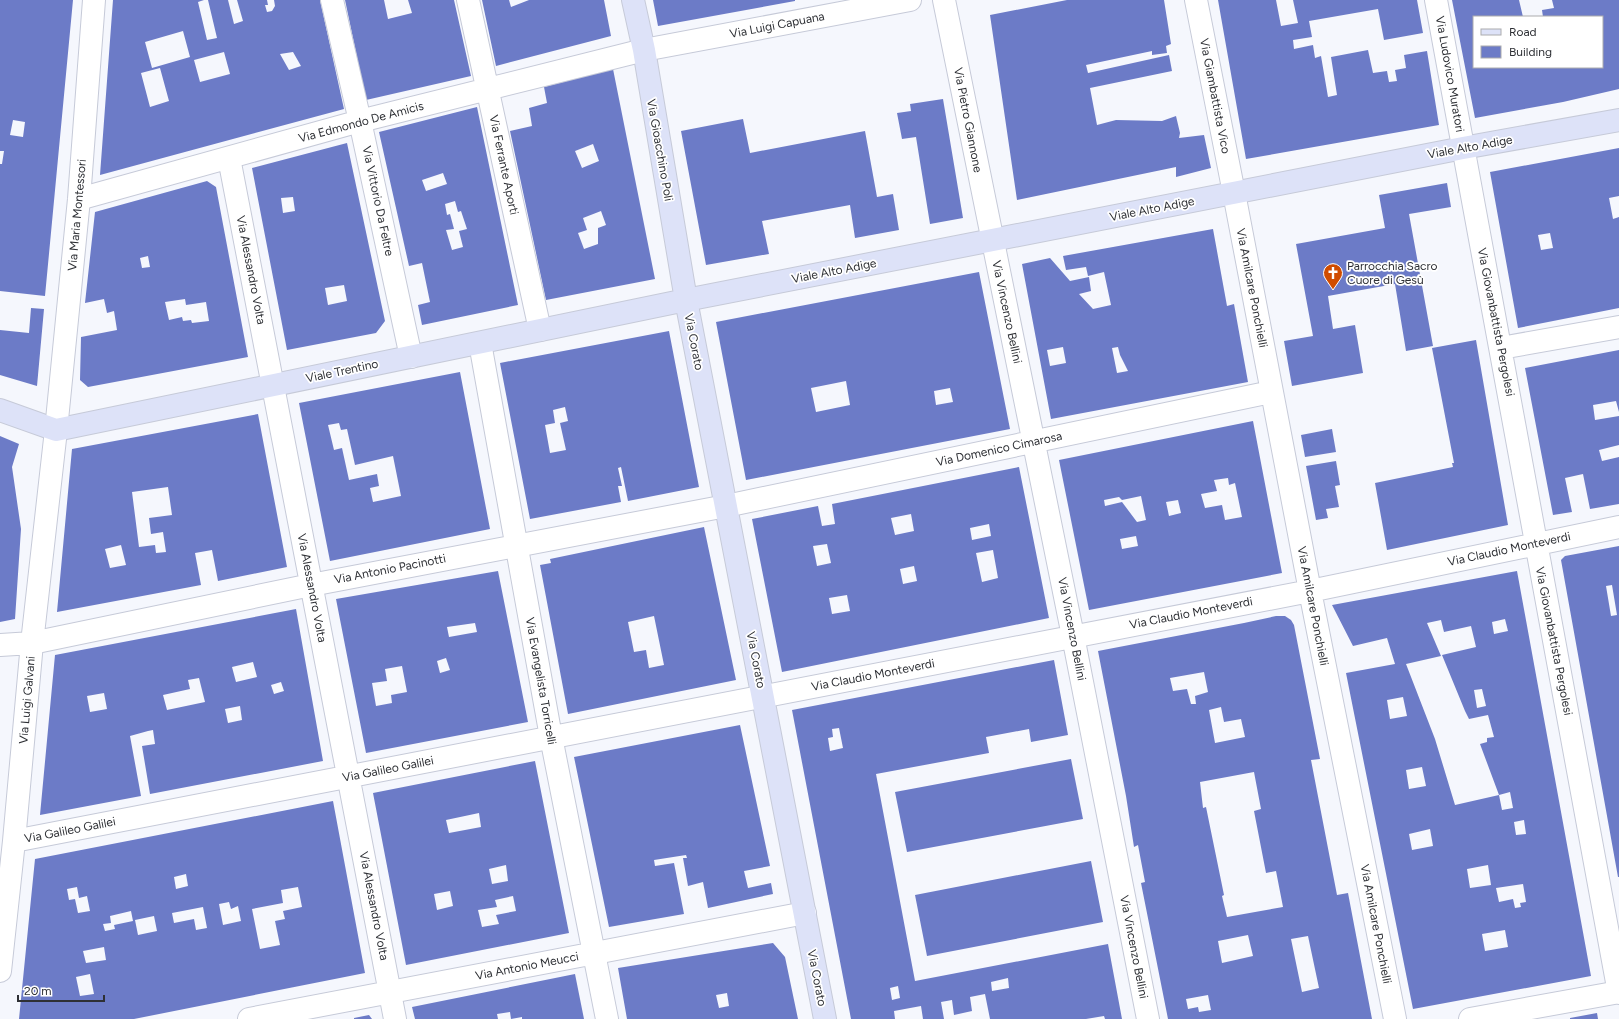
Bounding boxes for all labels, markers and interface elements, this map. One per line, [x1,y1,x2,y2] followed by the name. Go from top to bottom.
[728,9,826,41] street label: Via Luigi Capuana
[1433,15,1467,133] street label: Via Ludovico Muratori
[1473,16,1603,68] legend
[1509,25,1537,39] text: Road
[1197,37,1233,155] street label: Via Giambattista Vico
[1509,45,1552,59] text: Building
[951,66,985,174] street label: Via Pietro Giannone
[297,98,425,145] street label: Via Edmondo De Amicis
[644,98,676,202] street label: Via Gioacchino Poli
[487,114,521,216] street label: Via Ferrante Aporti
[1426,133,1514,161] street label: Viale Alto Adige
[359,145,397,258] street label: Via Vittorio Da Feltre
[65,158,89,272] street label: Via Maria Montessori
[1108,194,1196,224] street label: Viale Alto Adige
[234,214,268,326] street label: Via Alessandro Volta
[1234,227,1270,349] street label: Via Amilcare Ponchielli
[1475,247,1517,397] street label: Via Giovanbattista Pergolesi
[790,256,878,286] street label: Viale Alto Adige
[989,259,1025,365] street label: Via Vincenzo Bellini
[1347,259,1438,287] place label: Parrocchia Sacro Cuore di Gesù
[1322,262,1344,290] church icon: Parrocchia Sacro Cuore di Gesù
[682,312,706,372] street label: Via Corato
[304,356,380,386] street label: Viale Trentino
[935,429,1063,469] street label: Via Domenico Cimarosa
[1446,529,1572,569] street label: Via Claudio Monteverdi
[295,532,329,644] street label: Via Alessandro Volta
[1295,545,1331,667] street label: Via Amilcare Ponchielli
[333,551,447,587] street label: Via Antonio Pacinotti
[1533,566,1575,716] street label: Via Giovanbattista Pergolesi
[1055,576,1089,682] street label: Via Vincenzo Bellini
[1128,594,1254,632] street label: Via Claudio Monteverdi
[523,616,559,746] street label: Via Evangelista Torricelli
[744,630,768,690] street label: Via Corato
[16,655,38,745] street label: Via Luigi Galvani
[810,656,936,694] street label: Via Claudio Monteverdi
[341,753,435,785] street label: Via Galileo Galilei
[23,814,117,846] street label: Via Galileo Galilei
[357,850,391,962] street label: Via Alessandro Volta
[1358,863,1394,985] street label: Via Amilcare Ponchielli
[1117,894,1151,1000] street label: Via Vincenzo Bellini
[805,948,829,1008] street label: Via Corato
[474,949,580,983] street label: Via Antonio Meucci
[18,977,104,1003] scale bar
[24,984,52,998] text: 20 m

